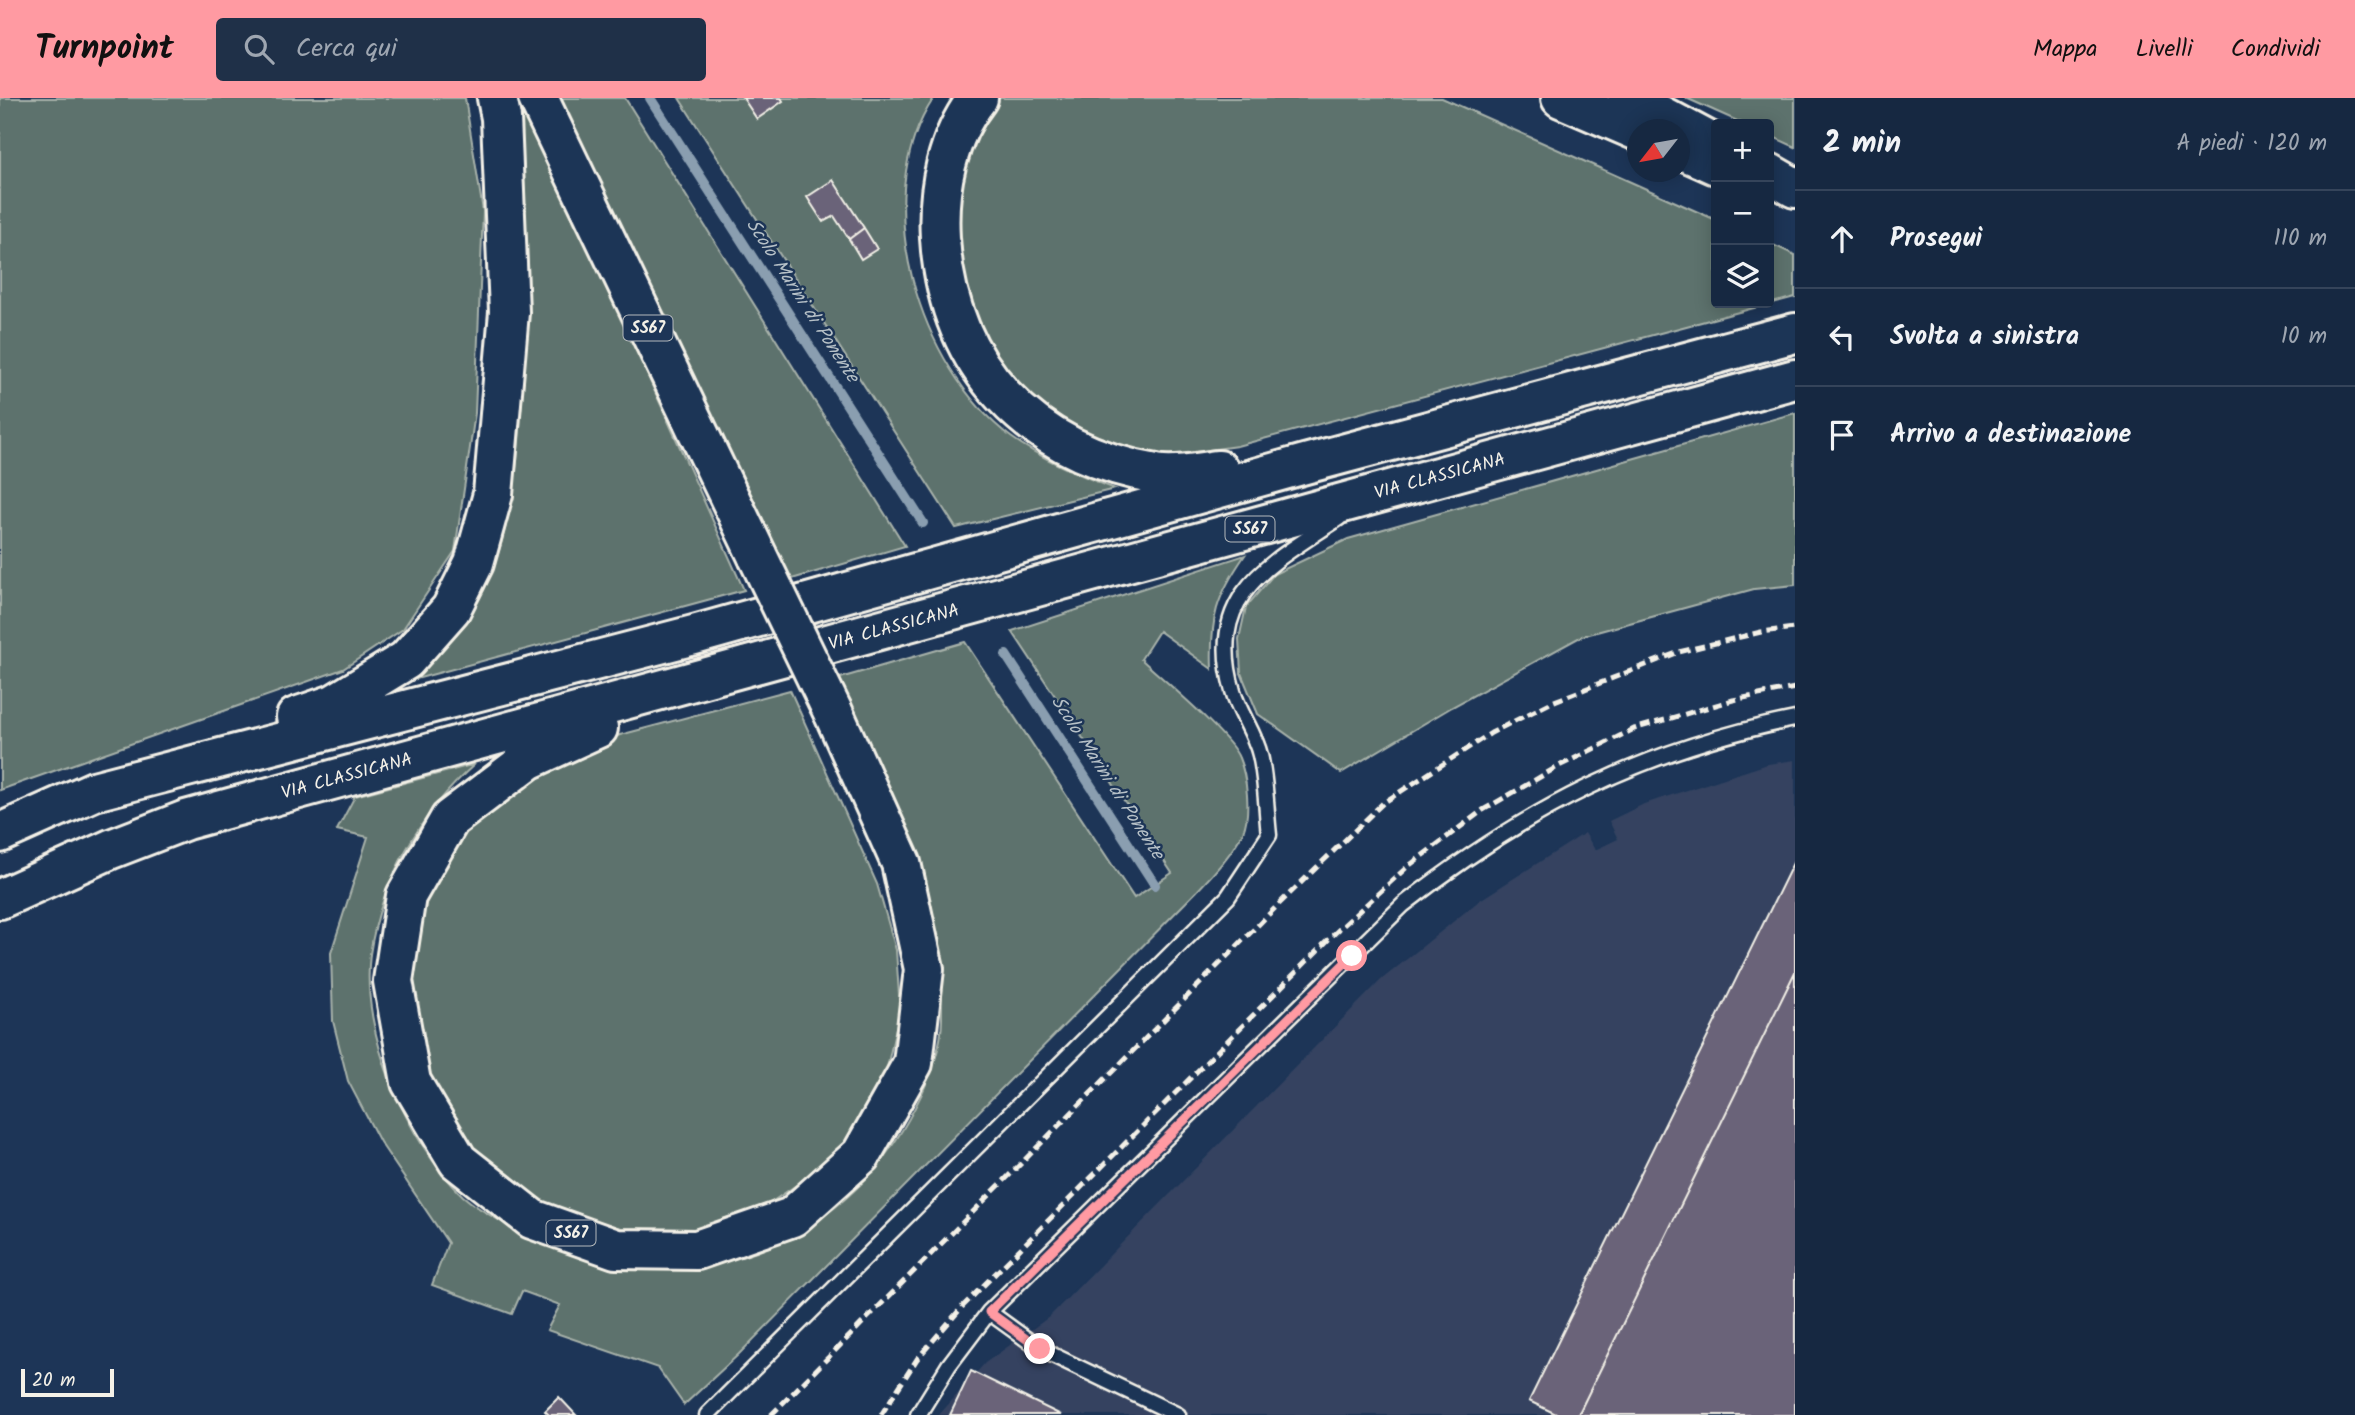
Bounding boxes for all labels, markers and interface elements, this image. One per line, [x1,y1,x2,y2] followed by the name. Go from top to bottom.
[216,18,706,81] search box
[35,23,174,76] text: Turnpoint
[296,28,397,70] text: Cerca qui
[240,30,278,68] icon: search
[2033,30,2098,69] text: Mappa
[2136,30,2193,69] text: Livelli
[2231,30,2320,69] text: Condividi
[1627,119,1690,182] north arrow
[1711,119,1774,308] map controls
[1711,119,1774,182] button: +
[1823,120,1901,168] text: 2 min
[2177,126,2327,162] text: A piedi · 120 m
[1711,182,1774,245] button: −
[738,213,868,391] water label: Scolo Marini di Ponente
[1890,218,1982,260] text: Prosegui
[1823,220,1861,258] icon: ahead
[2274,221,2327,257] text: 110 m
[1711,245,1774,308] button: layers
[624,316,672,340] road number: SS67
[1890,316,2079,358] text: Svolta a sinistra
[1823,318,1861,356] icon: left
[2281,319,2327,355] text: 10 m
[1890,414,2131,456] text: Arrivo a destinazione
[1823,416,1861,454] icon: arrive
[1371,446,1509,508] street label: VIA CLASSICANA
[1226,516,1274,542] road number: SS67
[825,597,963,659] street label: VIA CLASSICANA
[1043,690,1173,868] water label: Scolo Marini di Ponente
[278,746,416,808] street label: VIA CLASSICANA
[1336,940,1367,971] route start
[546,1220,596,1246] road number: SS67
[1024,1333,1055,1364] route end
[21,1366,114,1398] scale bar
[32,1366,75,1396] text: 20 m

